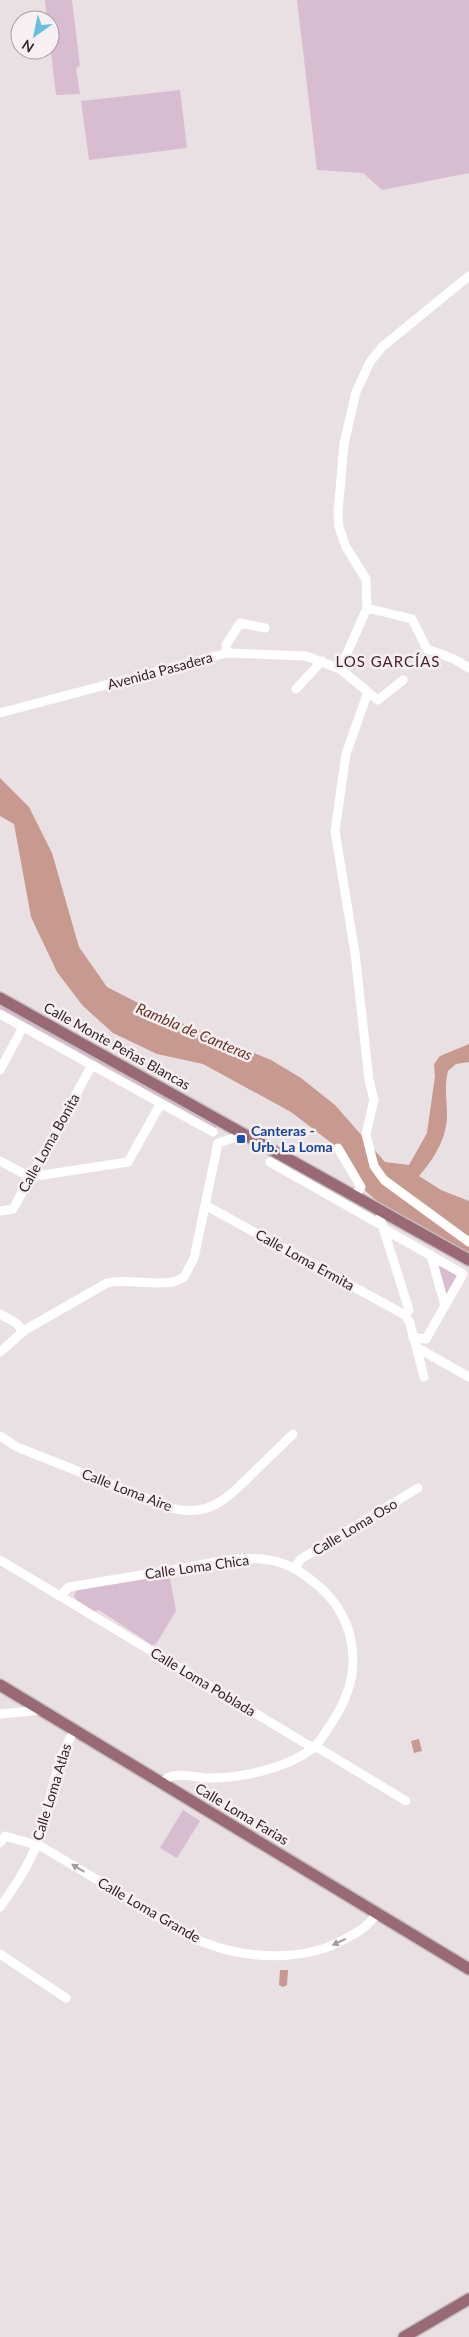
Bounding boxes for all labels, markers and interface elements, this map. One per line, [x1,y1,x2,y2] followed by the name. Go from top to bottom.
[10,10,60,60] north arrow
[18,36,37,56] text: N
[105,648,214,693] street label: Avenida Pasadera
[335,652,441,670] district label: LOS GARCÍAS
[41,998,193,1093] street label: Calle Monte Peñas Blancas
[134,998,255,1064] water label: Rambla de Canteras
[14,1090,83,1195] street label: Calle Loma Bonita
[251,1122,333,1155] place label: Canteras - Urb. La Loma
[235,1133,247,1145] marker: Canteras - Urb. La Loma
[253,1225,358,1294] street label: Calle Loma Ermita
[80,1465,175,1515] street label: Calle Loma Aire
[309,1495,400,1558] street label: Calle Loma Oso
[144,1551,250,1582] street label: Calle Loma Chica
[148,1644,259,1720] street label: Calle Loma Poblada
[29,1741,74,1842] street label: Calle Loma Atlas
[192,1779,292,1848] street label: Calle Loma Farias
[71,1863,84,1873] one-way arrow
[95,1873,204,1946] street label: Calle Loma Grande
[332,1938,346,1946] one-way arrow

